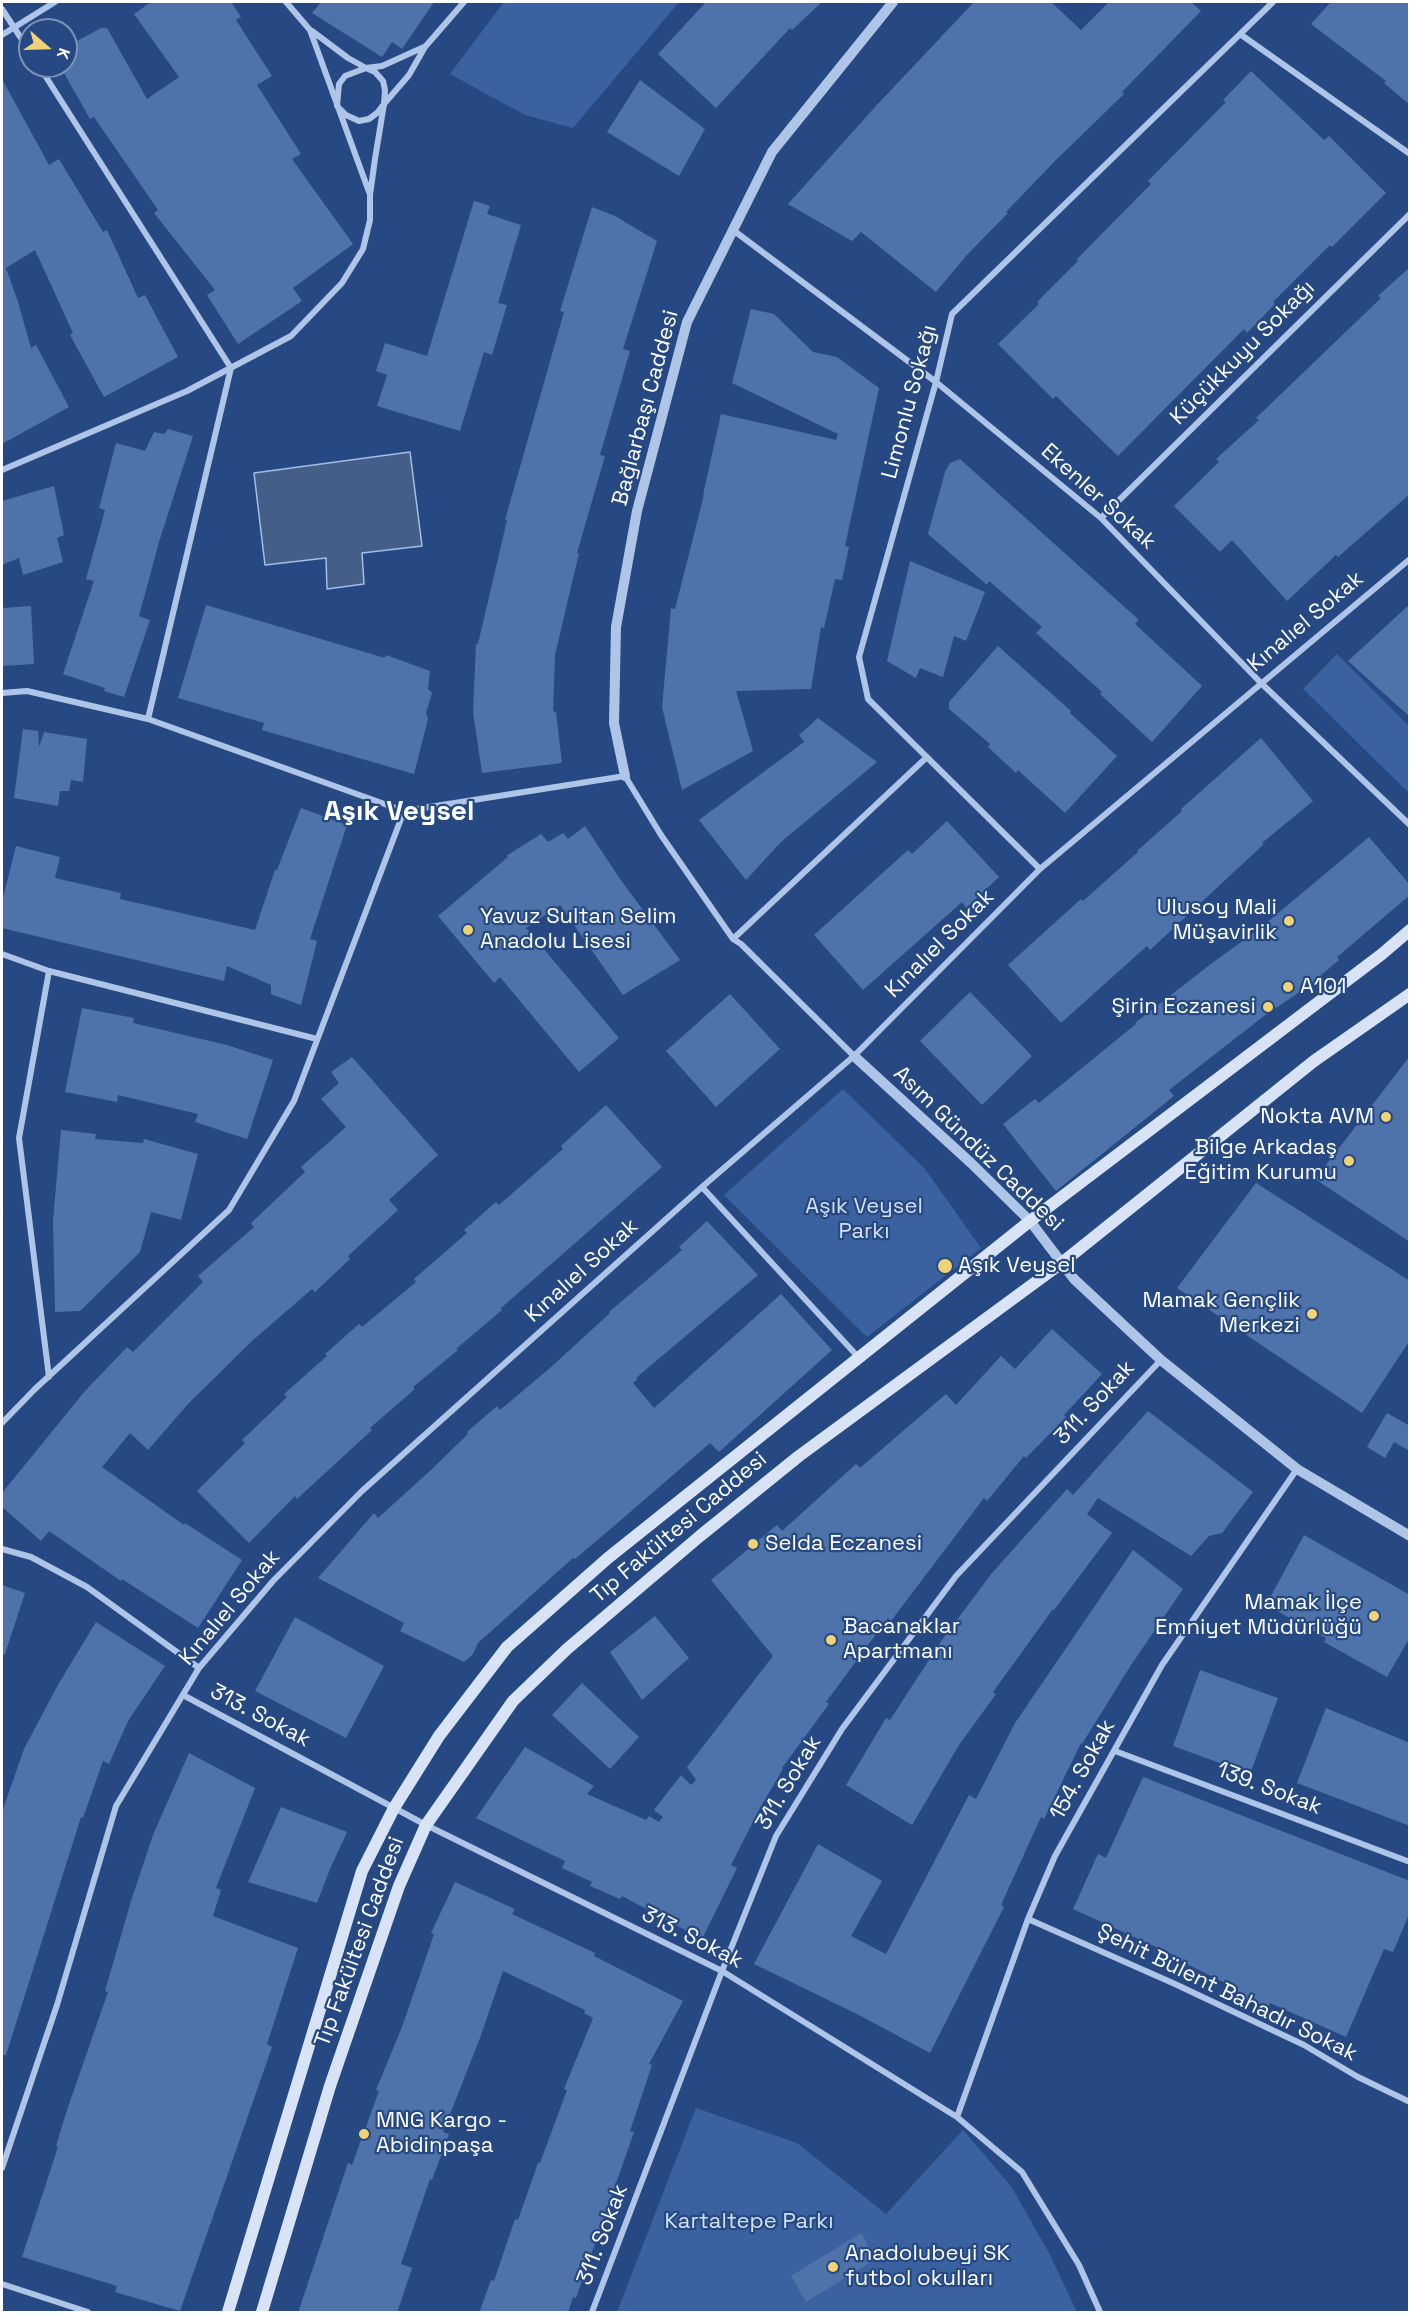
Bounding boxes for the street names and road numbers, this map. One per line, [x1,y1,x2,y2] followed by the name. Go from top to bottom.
[1165,275,1321,431] street label: Küçükkuyu Sokağı
[607,307,685,509] street label: Bağlarbaşı Caddesi
[877,322,943,482] street label: Limonlu Sokağı
[1035,438,1161,556] street label: Ekenler Sokak
[1243,566,1369,678] street label: Kınalıel Sokak
[880,884,1000,1004] street label: Kınalıel Sokak
[887,1061,1069,1237] street label: Asım Gündüz Caddesi
[520,1213,644,1329] street label: Kınalıel Sokak
[1049,1355,1141,1451] street label: 311. Sokak
[586,1447,772,1609] street label: Tıp Fakültesi Caddesi
[174,1545,286,1671] street label: Kınalıel Sokak
[205,1679,315,1753] street label: 313. Sokak
[1045,1715,1121,1825] street label: 154. Sokak
[750,1731,828,1835] street label: 311. Sokak
[1213,1757,1325,1821] street label: 139. Sokak
[310,1833,410,2051] street label: Tıp Fakültesi Caddesi
[637,1901,747,1975] street label: 313. Sokak
[1093,1918,1361,2068] street label: Şehit Bülent Bahadır Sokak
[572,2181,634,2289] street label: 311. Sokak

